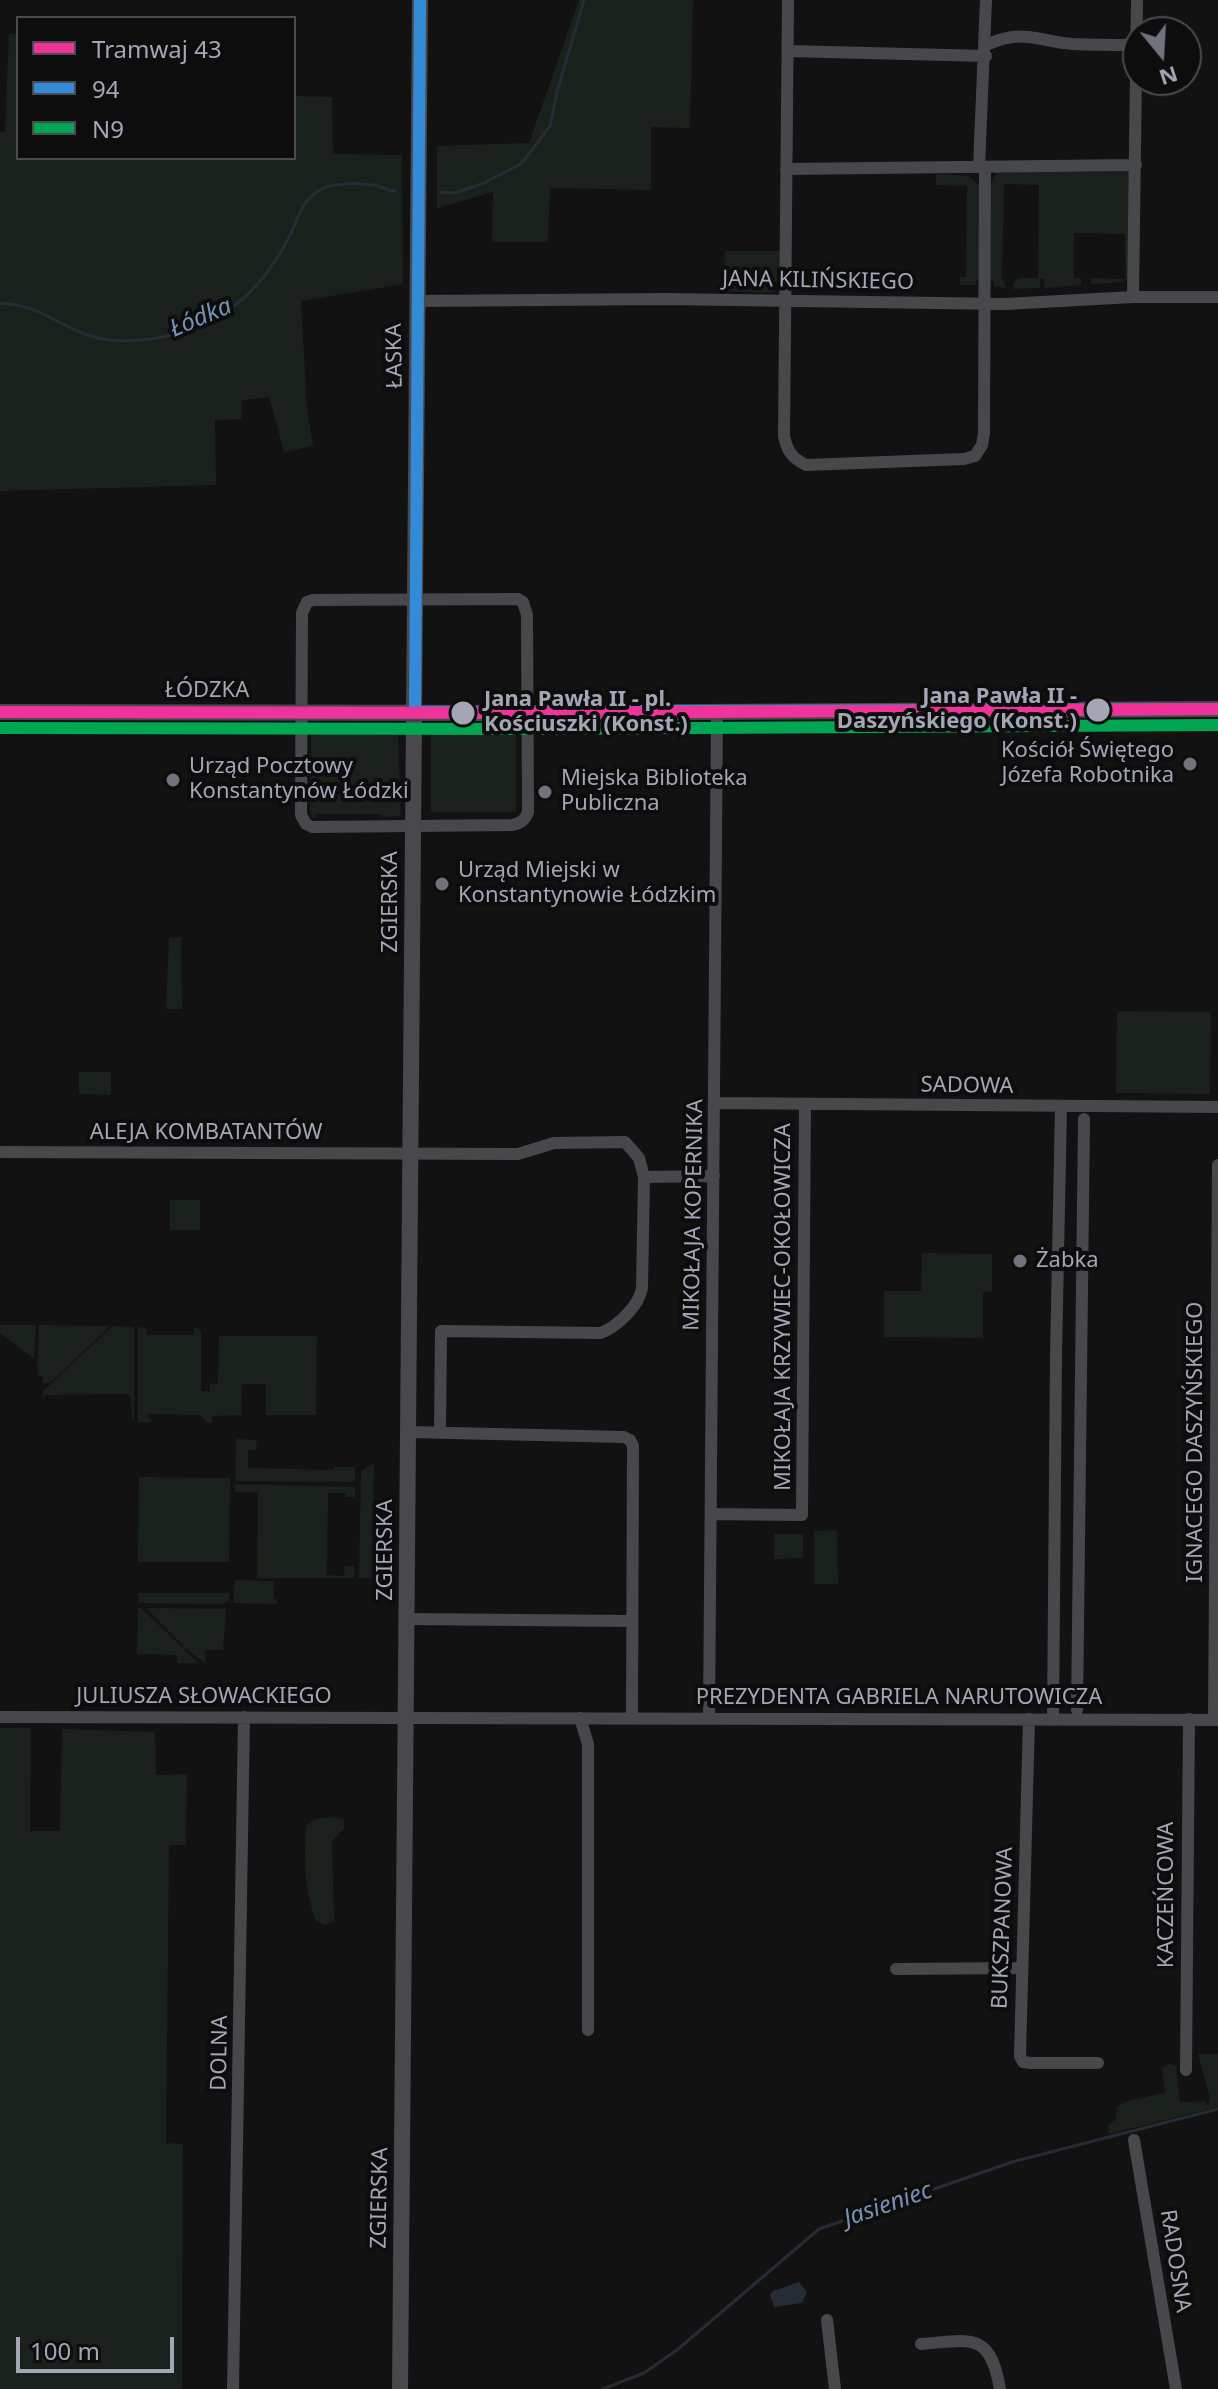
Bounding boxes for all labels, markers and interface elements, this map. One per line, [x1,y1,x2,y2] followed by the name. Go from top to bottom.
[16,16,296,160] legend
[1122,16,1202,96] north arrow
[92,32,222,65] text: Tramwaj 43
[1156,60,1182,94] text: N
[92,72,119,105] text: 94
[92,112,124,145] text: N9
[722,266,914,296] street label: JANA KILIŃSKIEGO
[166,292,236,344] water label: Łódka
[381,323,409,389] street label: ŁASKA
[165,678,249,704] street label: ŁÓDZKA
[837,684,1077,736] place label: Jana Pawła II - Daszyńskiego (Konst.)
[484,687,688,738] place label: Jana Pawła II - pl. Kościuszki (Konst.)
[1084,696,1112,724] marker: Jana Pawła II - Daszyńskiego (Konst.)
[449,699,477,727] marker: Jana Pawła II - pl. Kościuszki (Konst.)
[1001,738,1174,790] place label: Kościół Świętego Józefa Robotnika
[189,754,409,806] place label: Urząd Pocztowy Konstantynów Łódzki
[1181,755,1199,773] marker: Kościół Świętego Józefa Robotnika
[561,766,748,818] place label: Miejska Biblioteka Publiczna
[164,771,182,789] marker: Urząd Pocztowy Konstantynów Łódzki
[536,783,554,801] marker: Miejska Biblioteka Publiczna
[378,851,404,953] street label: ZGIERSKA
[458,858,716,910] place label: Urząd Miejski w Konstantynowie Łódzkim
[433,875,451,893] marker: Urząd Miejski w Konstantynowie Łódzkim
[920,1072,1014,1100] street label: SADOWA
[679,1099,709,1331] street label: MIKOŁAJA KOPERNIKA
[90,1120,322,1146] street label: ALEJA KOMBATANTÓW
[771,1123,797,1491] street label: MIKOŁAJA KRZYWIEC-OKOŁOWICZA
[1036,1248,1099,1274] place label: Żabka
[1011,1252,1029,1270] marker: Żabka
[1183,1302,1209,1582] street label: IGNACEGO DASZYŃSKIEGO
[373,1499,399,1601] street label: ZGIERSKA
[76,1684,332,1710] street label: JULIUSZA SŁOWACKIEGO
[696,1685,1102,1711] street label: PREZYDENTA GABRIELA NARUTOWICZA
[1154,1822,1180,1968] street label: KACZEŃCOWA
[987,1846,1019,2010] street label: BUKSZPANOWA
[206,2015,234,2091] street label: DOLNA
[366,2147,394,2249] street label: ZGIERSKA
[840,2176,936,2234] water label: Jasieniec
[1154,2208,1196,2314] street label: RADOSNA
[20,2321,178,2371] scale bar
[30,2334,100,2367] text: 100 m

